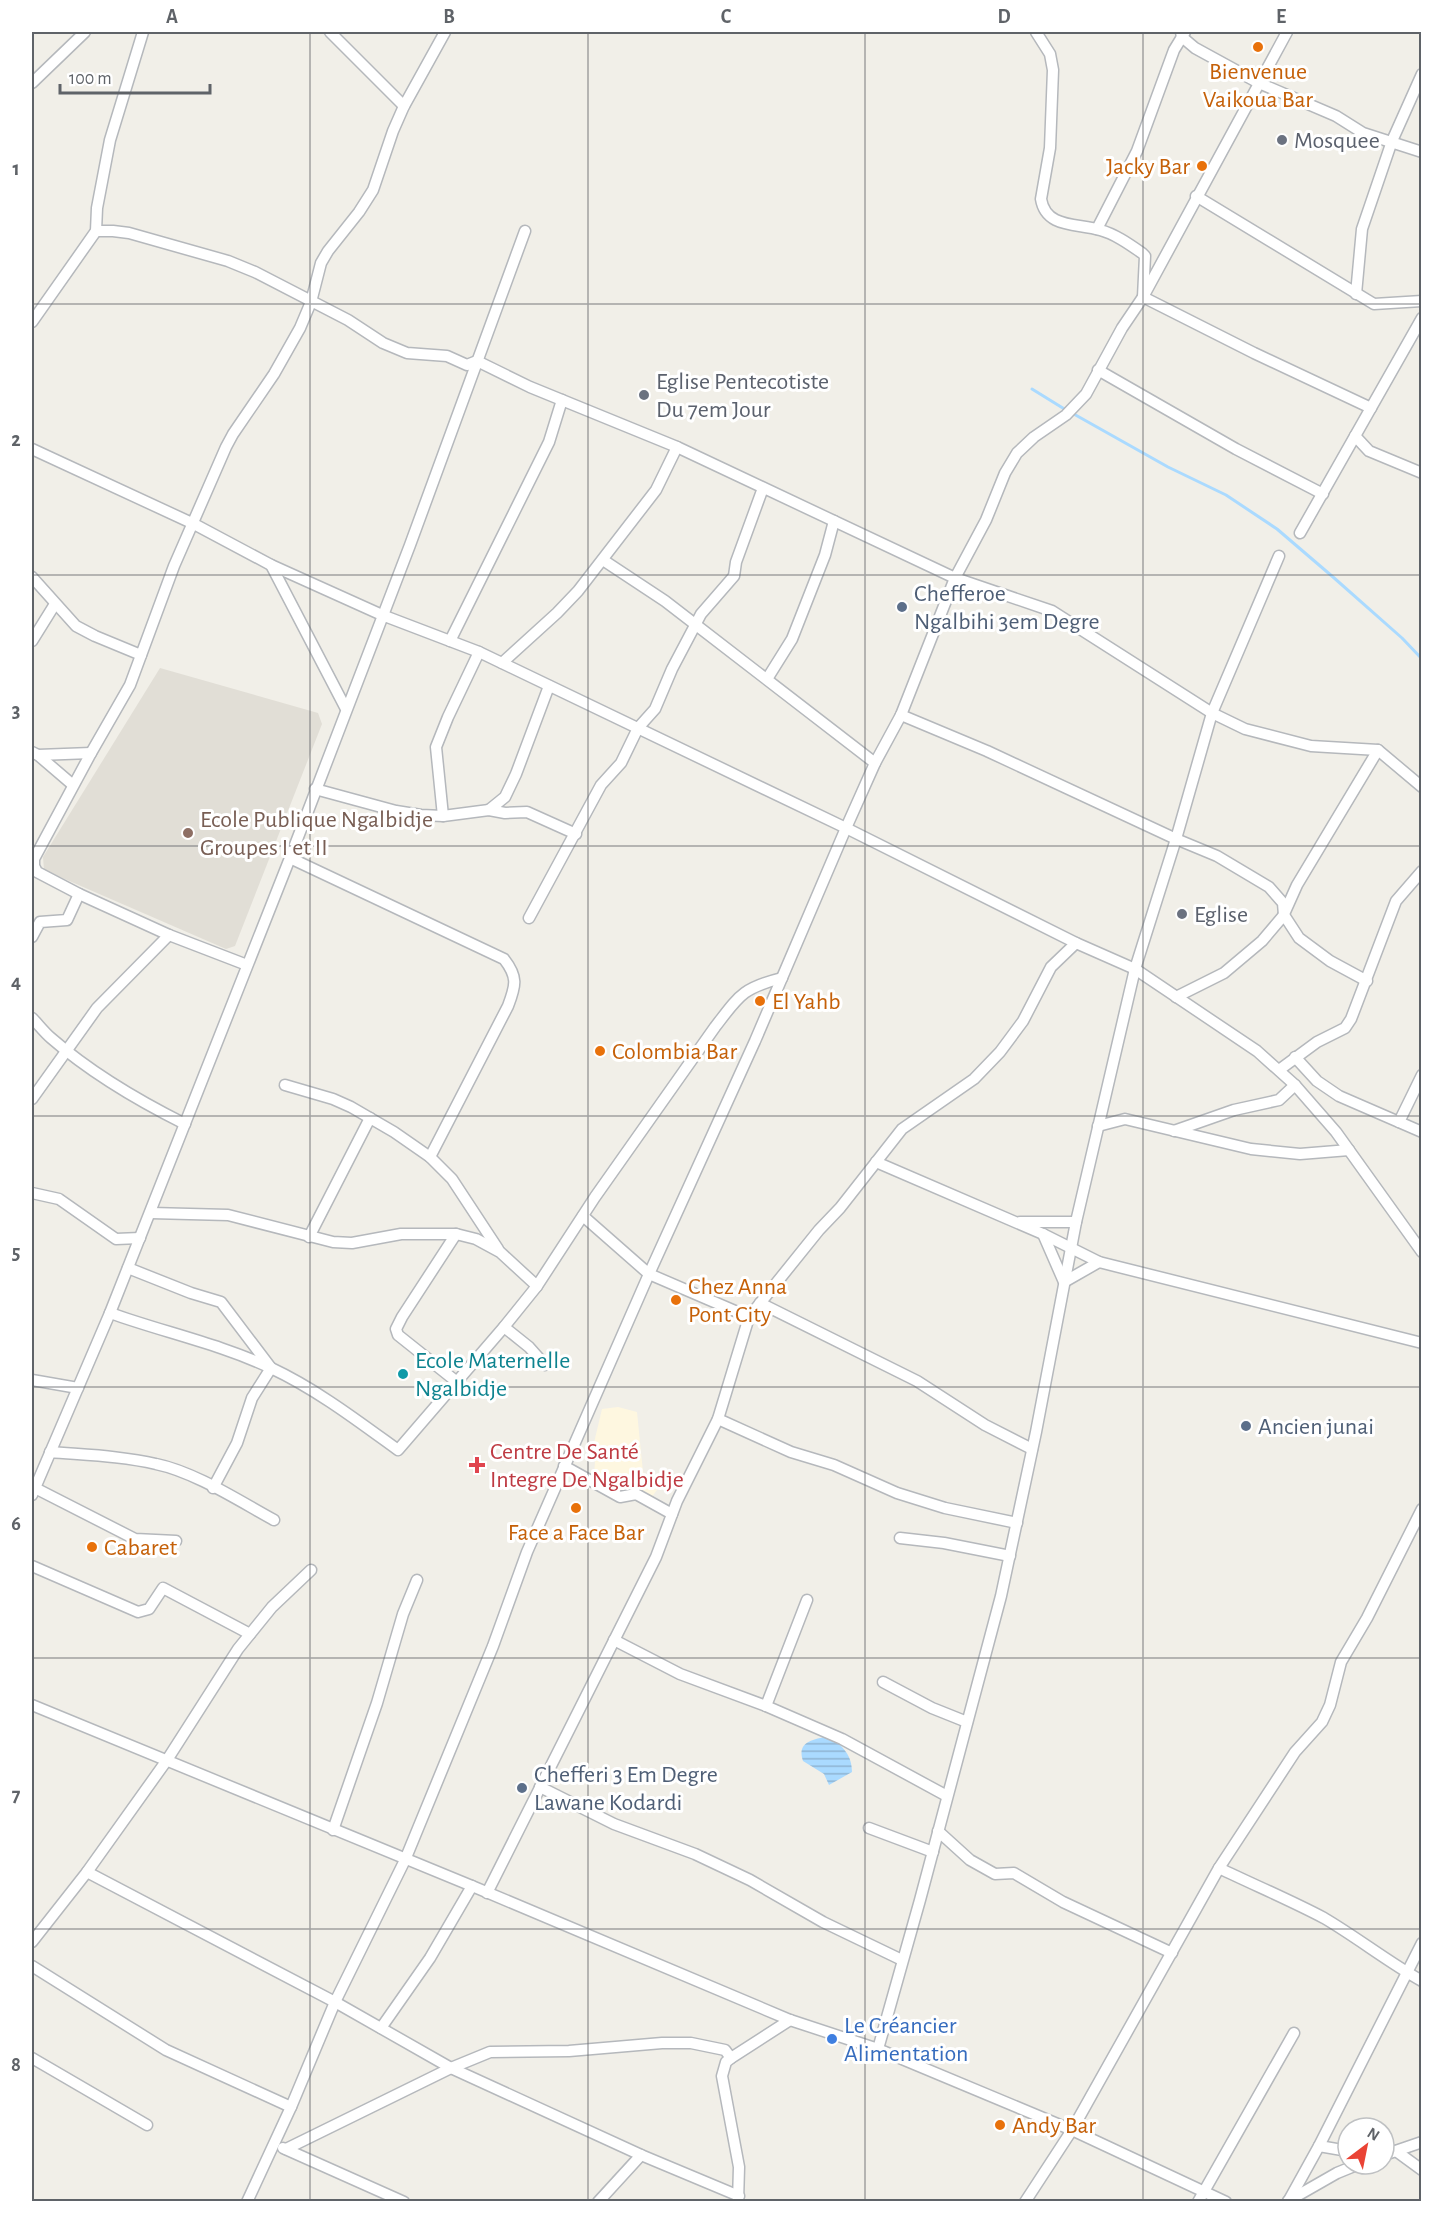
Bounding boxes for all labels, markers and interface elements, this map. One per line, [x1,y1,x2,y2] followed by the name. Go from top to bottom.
[166,7,178,27] text: A
[443,7,455,27] text: B
[721,7,732,27] text: C
[997,7,1011,27] text: D
[1276,7,1286,27] text: E
[1251,40,1265,54] marker: Bienvenue Vaikoua Bar
[60,57,210,95] scale bar
[1203,60,1313,112] place label: Bienvenue Vaikoua Bar
[69,70,112,88] text: 100 m
[1294,129,1380,153] place label: Mosquee
[1275,133,1289,147] marker: Mosquee
[1106,155,1190,179] place label: Jacky Bar
[12,159,20,179] text: 1
[1195,159,1209,173] marker: Jacky Bar
[656,370,829,422] place label: Eglise Pentecotiste Du 7em Jour
[637,388,651,402] marker: Eglise Pentecotiste Du 7em Jour
[11,430,21,450] text: 2
[914,582,1100,634] place label: Chefferoe Ngalbihi 3em Degre
[895,600,909,614] marker: Chefferoe Ngalbihi 3em Degre
[12,701,20,721] text: 3
[200,808,433,860] place label: Ecole Publique Ngalbidje Groupes I et II
[181,826,195,840] marker: Ecole Publique Ngalbidje Groupes I et II
[1194,903,1248,927] place label: Eglise
[1175,907,1189,921] marker: Eglise
[11,972,21,992] text: 4
[772,990,840,1014] place label: El Yahb
[753,994,767,1008] marker: El Yahb
[612,1040,737,1064] place label: Colombia Bar
[593,1044,607,1058] marker: Colombia Bar
[12,1243,20,1263] text: 5
[688,1275,787,1327] place label: Chez Anna Pont City
[669,1293,683,1307] marker: Chez Anna Pont City
[415,1349,570,1401] place label: Ecole Maternelle Ngalbidje
[396,1367,410,1381] marker: Ecole Maternelle Ngalbidje
[1258,1415,1374,1439] place label: Ancien junai
[1239,1419,1253,1433] marker: Ancien junai
[490,1440,684,1492] place label: Centre De Santé Integre De Ngalbidje
[468,1456,486,1474] marker: Centre De Santé Integre De Ngalbidje
[569,1501,583,1515] marker: Face a Face Bar
[11,1514,21,1534] text: 6
[508,1521,645,1545] place label: Face a Face Bar
[104,1536,178,1560] place label: Cabaret
[85,1540,99,1554] marker: Cabaret
[534,1763,718,1815] place label: Chefferi 3 Em Degre Lawane Kodardi
[515,1781,529,1795] marker: Chefferi 3 Em Degre Lawane Kodardi
[12,1785,21,1805] text: 7
[844,2014,968,2066] place label: Le Créancier Alimentation
[825,2032,839,2046] marker: Le Créancier Alimentation
[11,2055,21,2075] text: 8
[1012,2114,1096,2138] place label: Andy Bar
[1336,2116,1396,2176] north arrow
[993,2118,1007,2132] marker: Andy Bar
[1364,2124,1382,2144] text: N

